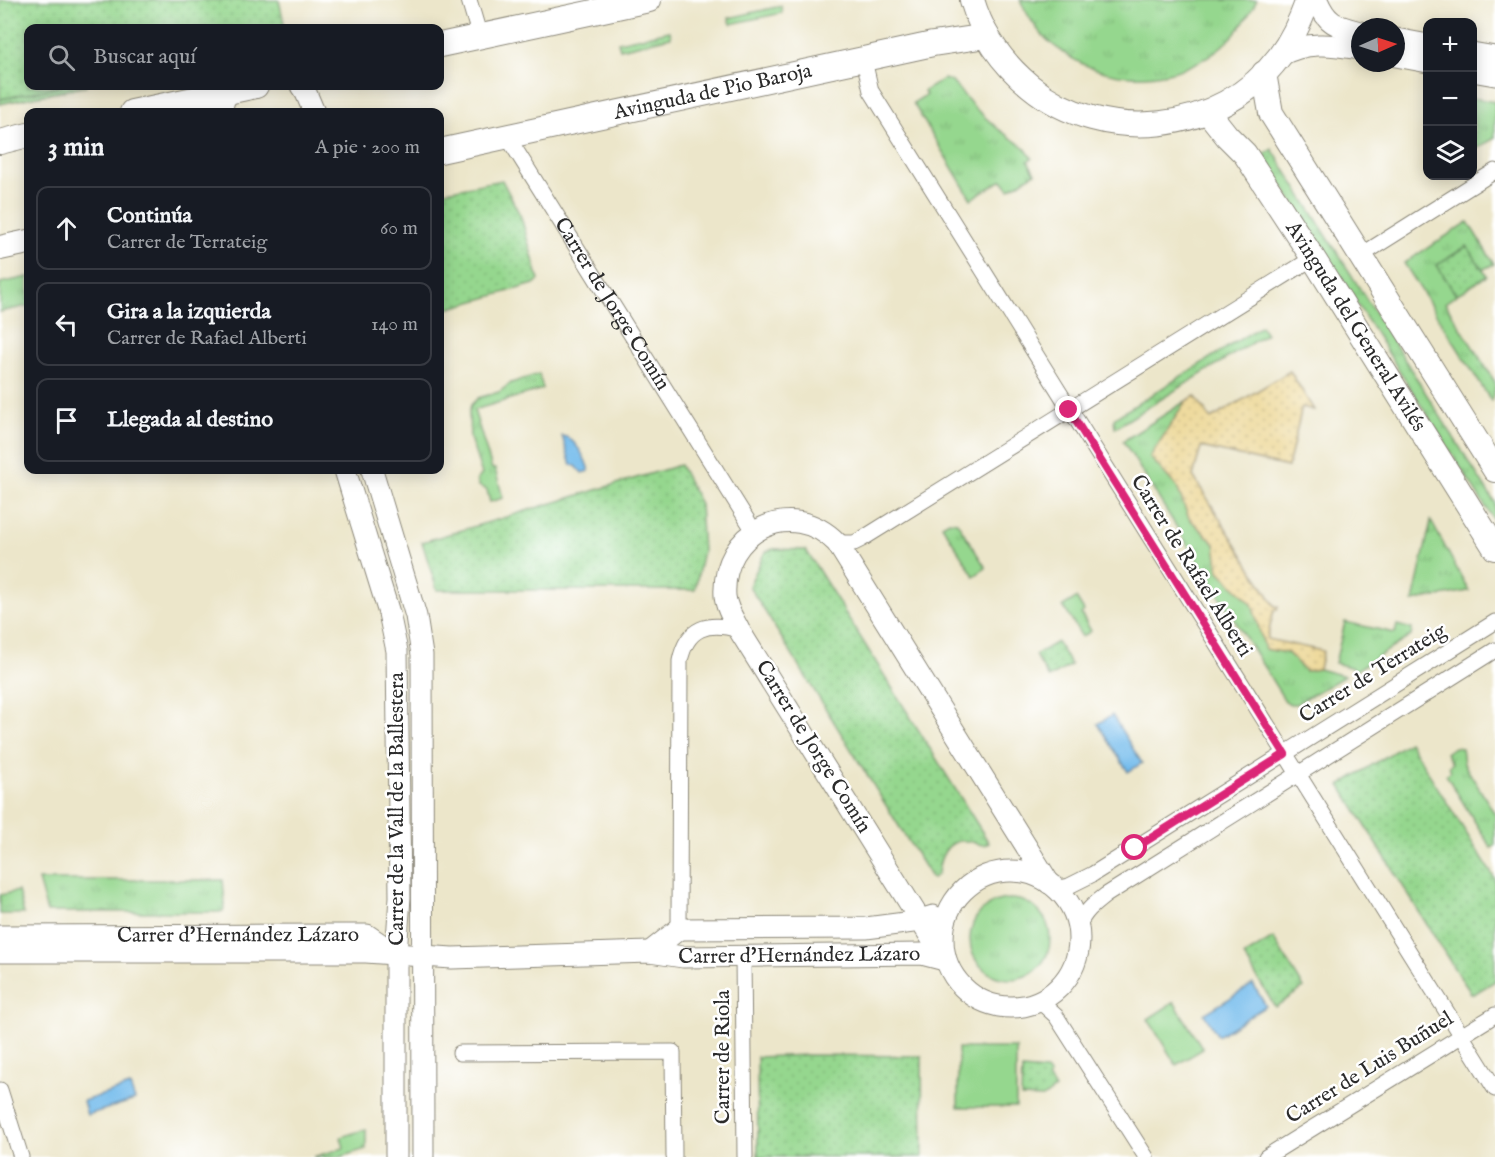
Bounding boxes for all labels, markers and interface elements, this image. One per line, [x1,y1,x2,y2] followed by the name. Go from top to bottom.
[1351,18,1405,72] north arrow
[1423,18,1477,180] map controls
[1423,18,1477,72] button: +
[24,24,444,90] search box
[45,41,78,74] icon: search
[93,43,196,71] text: Buscar aquí
[610,57,815,127] street label: Avinguda de Pio Baroja
[1423,72,1477,126] button: −
[1423,126,1477,180] button: layers
[48,131,104,164] text: 3 min
[315,135,420,160] text: A pie · 200 m
[107,202,192,230] text: Continúa
[50,212,83,245] icon: ahead
[548,212,676,395] street label: Carrer de Jorge Comín
[1279,215,1432,437] street label: Avinguda del General Avilés
[380,216,418,241] text: 60 m
[107,230,267,255] text: Carrer de Terrateig
[107,298,271,326] text: Gira a la izquierda
[50,308,83,341] icon: left
[371,312,418,337] text: 140 m
[107,326,307,351] text: Carrer de Rafael Alberti
[1055,396,1081,422] route end
[50,404,83,437] icon: arrive
[107,406,273,434] text: Llegada al destino
[1124,470,1258,662] street label: Carrer de Rafael Alberti
[1294,618,1452,730] street label: Carrer de Terrateig
[749,656,877,838] street label: Carrer de Jorge Comín
[384,671,411,946] street label: Carrer de la Vall de la Ballestera
[1121,834,1147,860] route start
[117,922,359,949] street label: Carrer d'Hernández Lázaro
[678,941,921,971] street label: Carrer d'Hernández Lázaro
[710,989,737,1124] street label: Carrer de Riola
[1281,1005,1459,1130] street label: Carrer de Luis Buñuel

